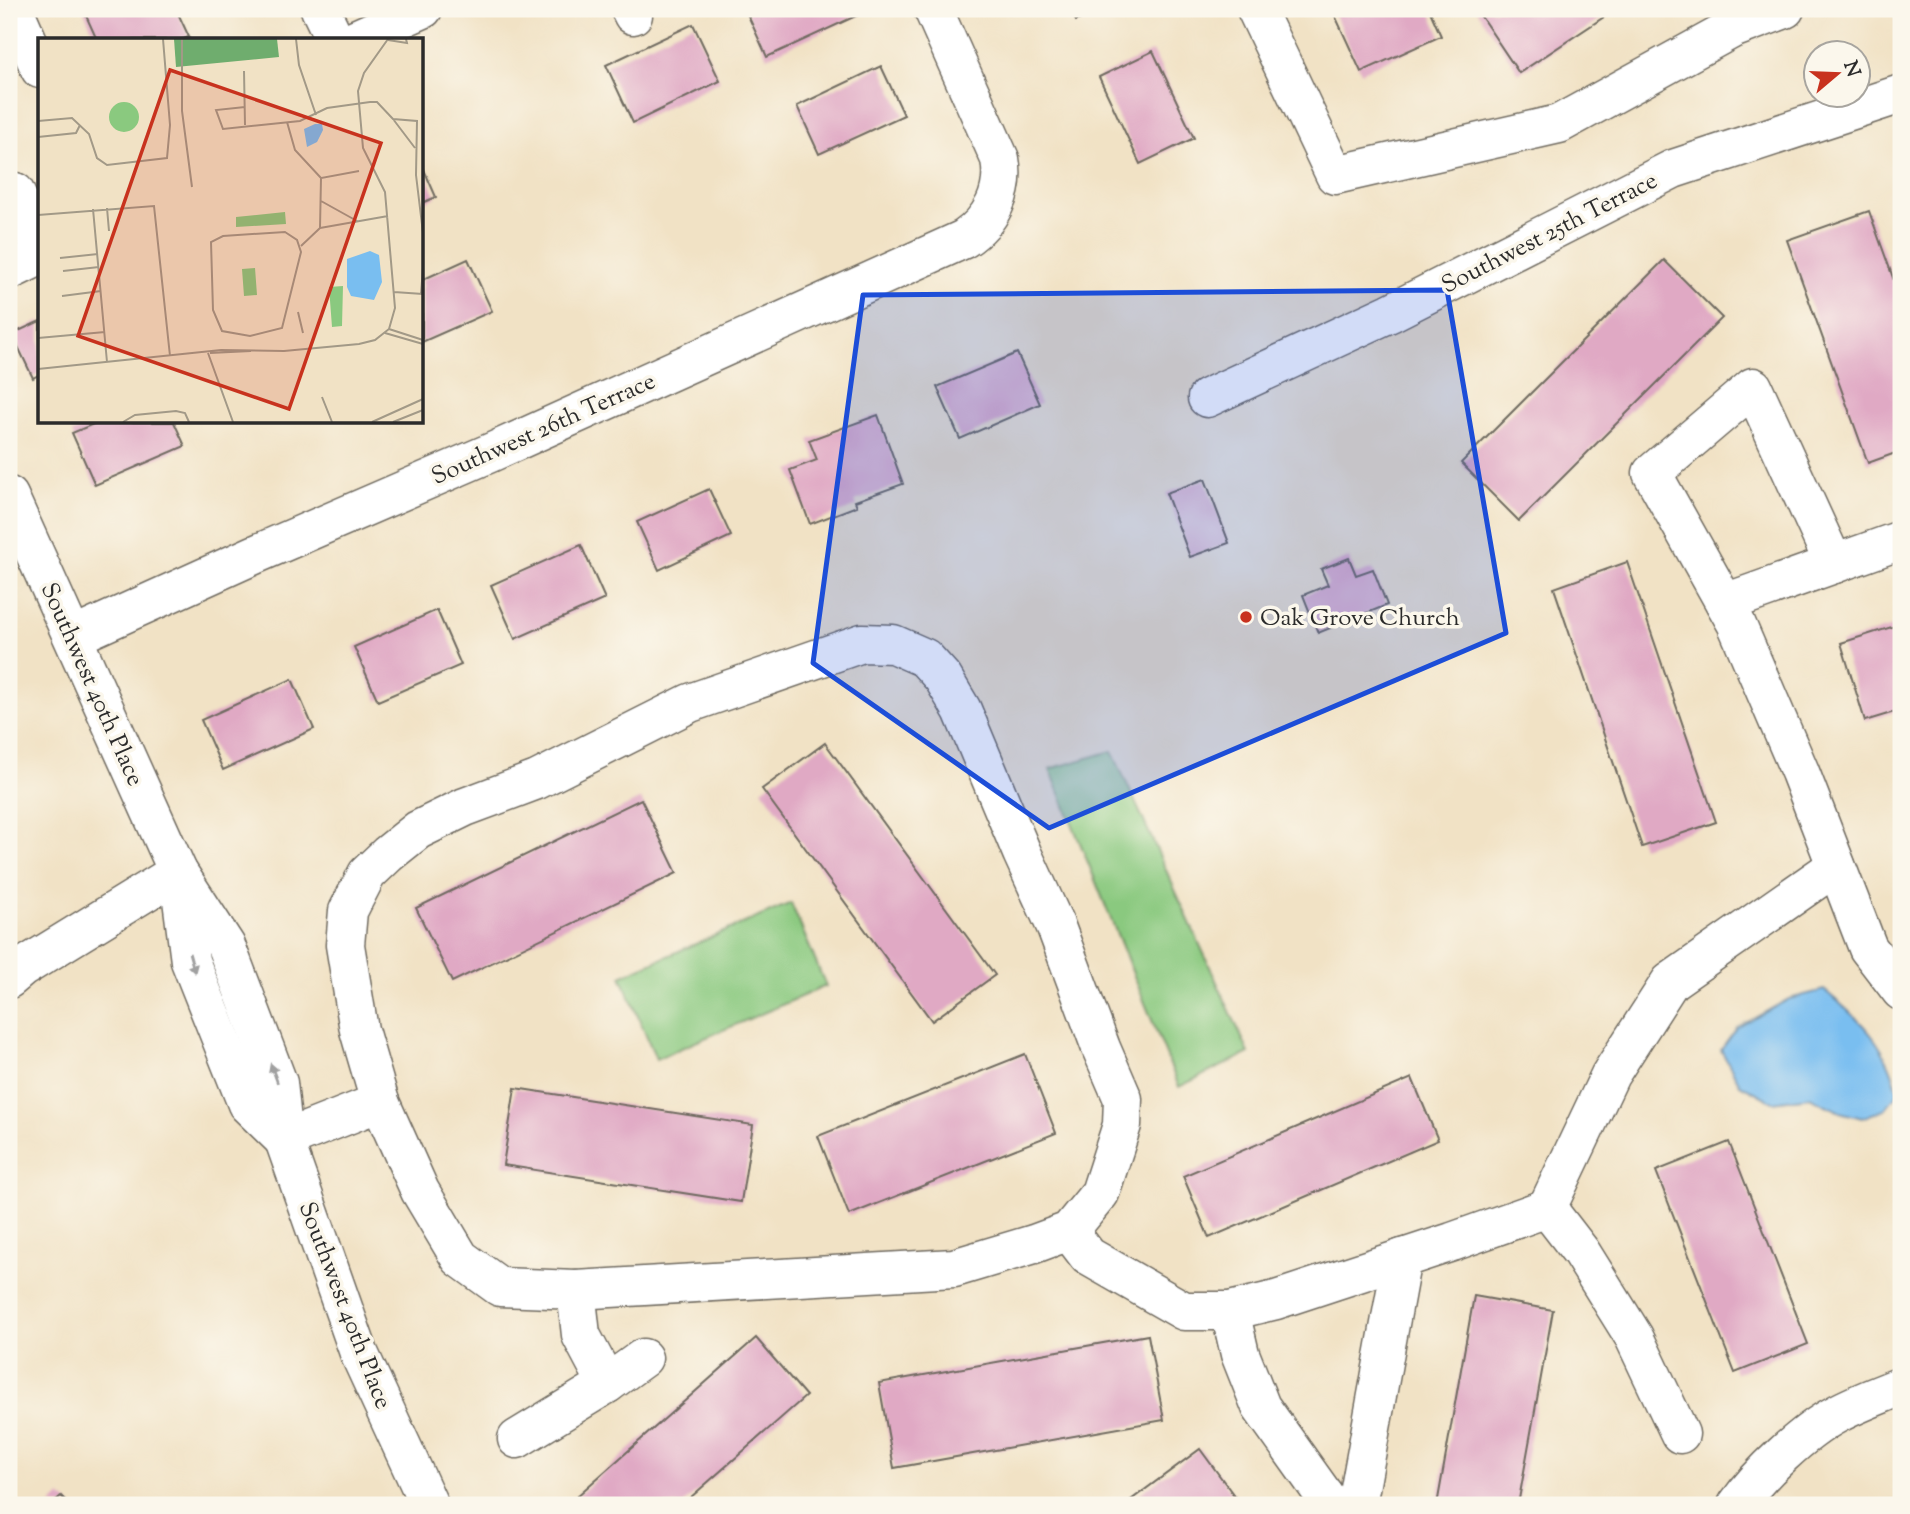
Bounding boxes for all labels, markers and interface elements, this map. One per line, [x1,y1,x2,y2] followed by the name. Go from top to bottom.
[38,38,424,424] inset map
[1801,38,1871,108] north arrow
[1835,58,1866,81] text: N
[1436,165,1664,303] street label: Southwest 25th Terrace
[427,365,661,495] street label: Southwest 26th Terrace
[31,578,151,792] street label: Southwest 40th Place
[1260,602,1460,636] place label: Oak Grove Church
[1238,609,1254,625] marker: Oak Grove Church
[188,953,198,974] one-way arrow
[268,1063,279,1084] one-way arrow
[289,1197,399,1414] street label: Southwest 40th Place

